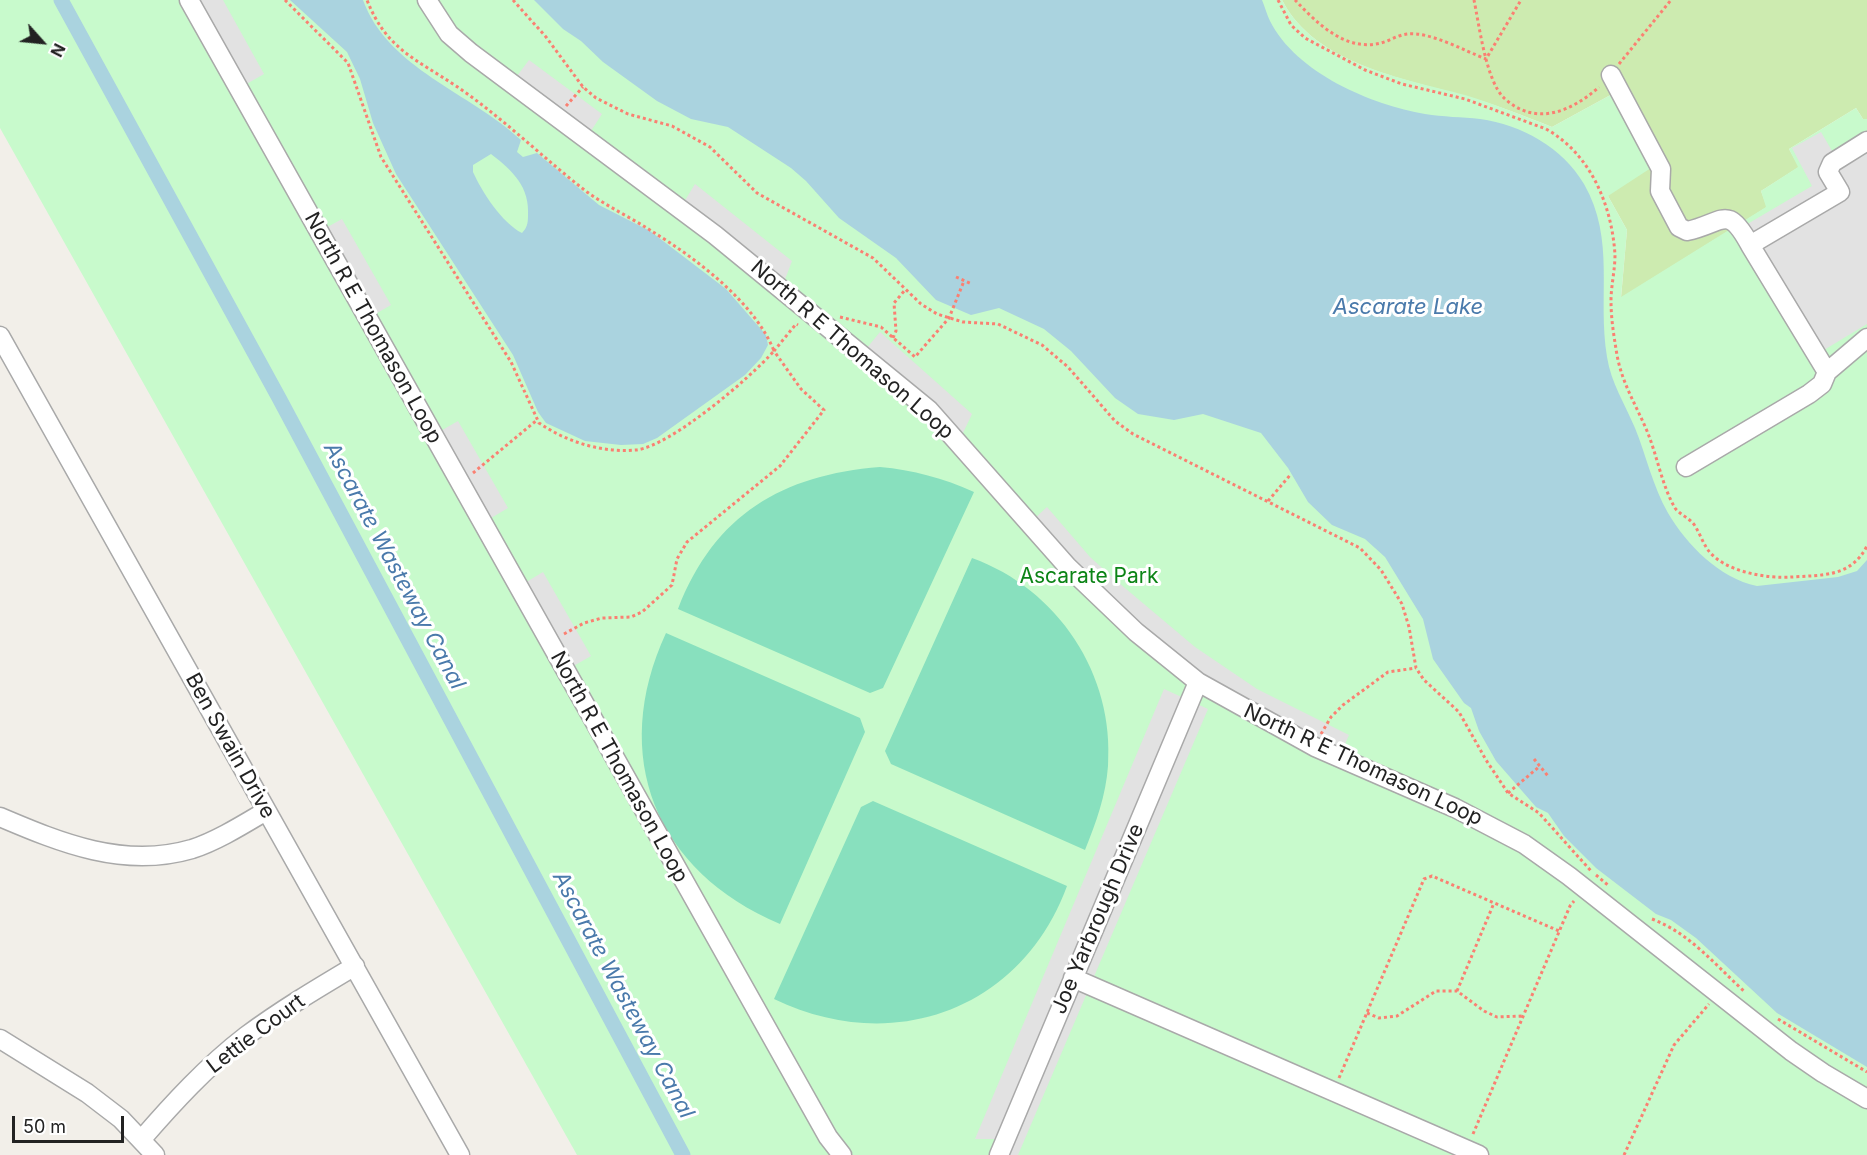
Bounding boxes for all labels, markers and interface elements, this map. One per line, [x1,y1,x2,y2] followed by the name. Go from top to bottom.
[12,12,72,72] north arrow
[46,40,70,60] text: N
[299,208,447,448] street label: North R E Thomason Loop
[745,255,959,445] street label: North R E Thomason Loop
[1333,294,1483,320] water label: Ascarate Lake
[318,438,470,694] water label: Ascarate Wasteway Canal
[1019,564,1159,590] park label: Ascarate Park
[545,647,693,887] street label: North R E Thomason Loop
[180,669,280,823] street label: Ben Swain Drive
[1240,699,1486,831] street label: North R E Thomason Loop
[1046,820,1150,1018] street label: Joe Yarbrough Drive
[547,867,699,1123] water label: Ascarate Wasteway Canal
[202,989,310,1079] street label: Lettie Court
[15,1104,128,1142] scale bar
[23,1116,66,1137] text: 50 m

